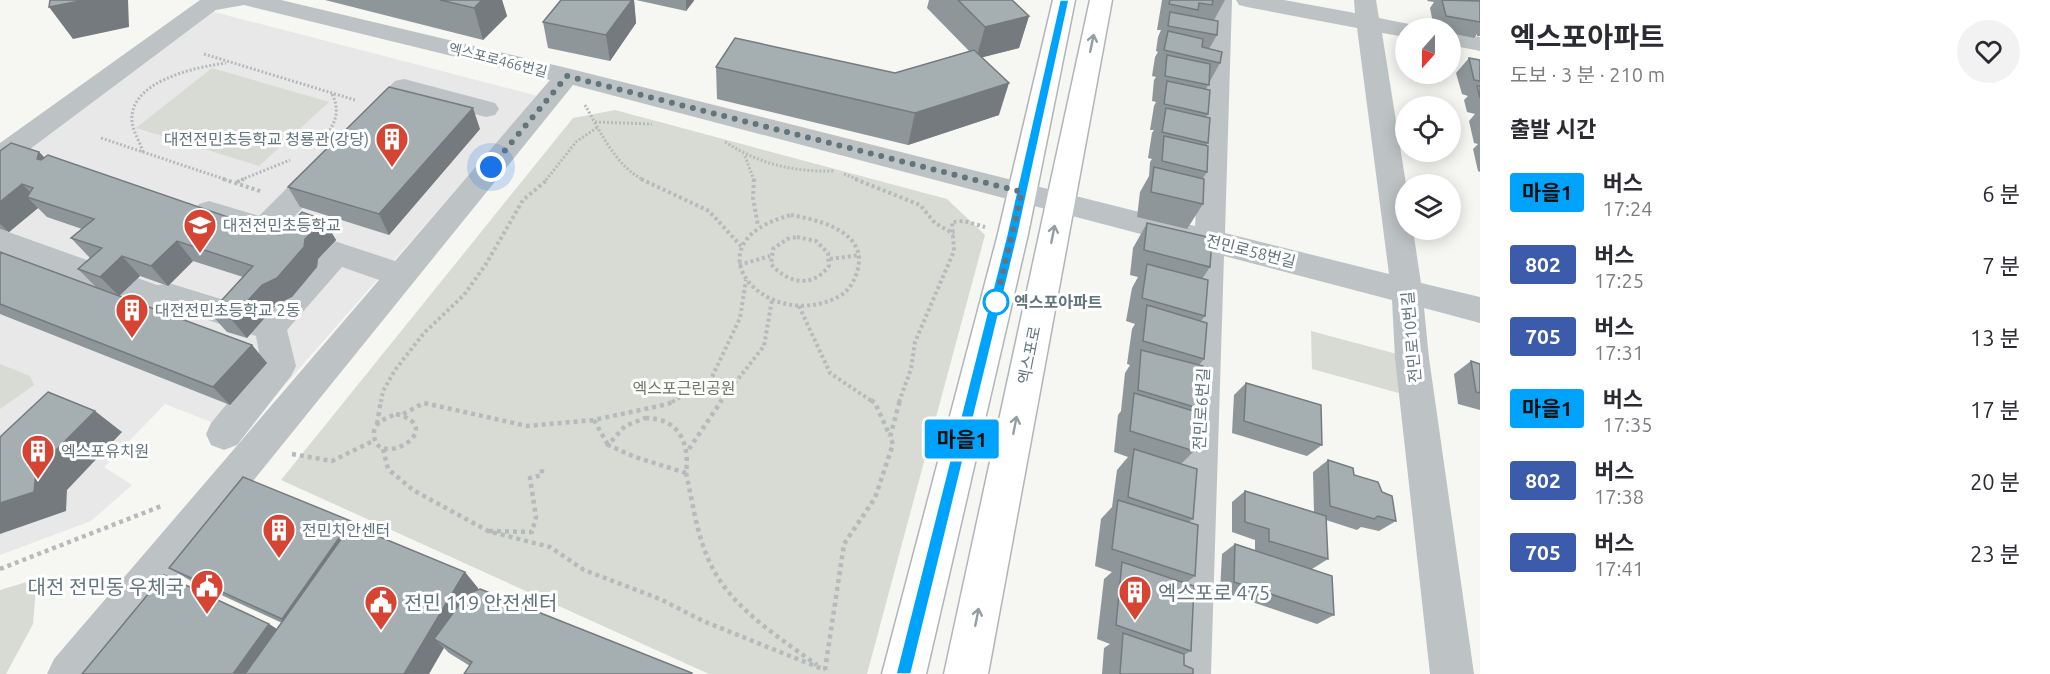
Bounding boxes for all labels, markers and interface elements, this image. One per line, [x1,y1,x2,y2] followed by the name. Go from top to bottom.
[1395,18,1461,84] north arrow
[1395,18,1461,240] map controls
[1957,20,2020,83] button: heart
[1510,21,1665,52] text: 엑스포아파트
[1087,34,1098,53] one-way arrow
[447,40,549,80] street label: 엑스포로466번길
[1510,63,1665,86] text: 도보 · 3 분 · 210 m
[1395,96,1461,162] button: locate
[1510,116,1596,141] text: 출발 시간
[374,121,410,168] building icon: 대전전민초등학교 청룡관(강당)
[164,130,369,149] place label: 대전전민초등학교 청룡관(강당)
[476,152,506,182] your location
[1602,170,1643,195] text: 버스
[1395,174,1461,240] button: layers
[1522,180,1572,204] text: 마을1
[1982,181,2020,206] text: 6 분
[1602,197,1653,220] text: 17:24
[182,207,218,254] school or university icon: 대전전민초등학교
[223,216,341,234] place label: 대전전민초등학교
[1048,225,1059,244] one-way arrow
[1204,231,1298,271] street label: 전민로58번길
[1594,242,1634,267] text: 버스
[1525,252,1561,276] text: 802
[1982,253,2020,278] text: 7 분
[1594,269,1644,292] text: 17:25
[983,289,1009,315] marker: 엑스포아파트
[1398,291,1424,383] street label: 전민로10번길
[114,292,150,339] building icon: 대전전민초등학교 2동
[1014,293,1103,311] place label: 엑스포아파트
[155,301,300,319] place label: 대전전민초등학교 2동
[1594,314,1634,339] text: 버스
[1015,324,1044,386] street label: 엑스포로
[1525,324,1561,348] text: 705
[1970,325,2020,350] text: 13 분
[1594,341,1644,364] text: 17:31
[1190,367,1212,451] street label: 전민로6번길
[632,379,736,397] park label: 엑스포근린공원
[1602,386,1643,411] text: 버스
[1522,396,1572,420] text: 마을1
[1970,397,2020,422] text: 17 분
[1602,413,1653,436] text: 17:35
[1010,416,1021,436] one-way arrow
[928,420,996,458] line badge: 마을1
[937,427,987,451] text: 마을1
[20,433,56,480] building icon: 엑스포유치원
[61,442,149,460] place label: 엑스포유치원
[1594,458,1634,483] text: 버스
[1525,468,1561,492] text: 802
[1970,469,2020,494] text: 20 분
[1594,485,1644,508] text: 17:38
[261,512,297,559] building icon: 전민치안센터
[302,521,390,539] place label: 전민치안센터
[1594,530,1634,555] text: 버스
[1525,540,1561,564] text: 705
[1970,541,2020,566] text: 23 분
[1594,557,1644,580] text: 17:41
[189,568,225,615] public building icon: 대전 전민동 우체국
[1117,574,1153,621] building icon: 엑스포로 475
[28,575,184,598] place label: 대전 전민동 우체국
[1158,581,1270,604] place label: 엑스포로 475
[363,584,399,631] public building icon: 전민 119 안전센터
[404,591,557,614] place label: 전민 119 안전센터
[972,607,983,627] one-way arrow

